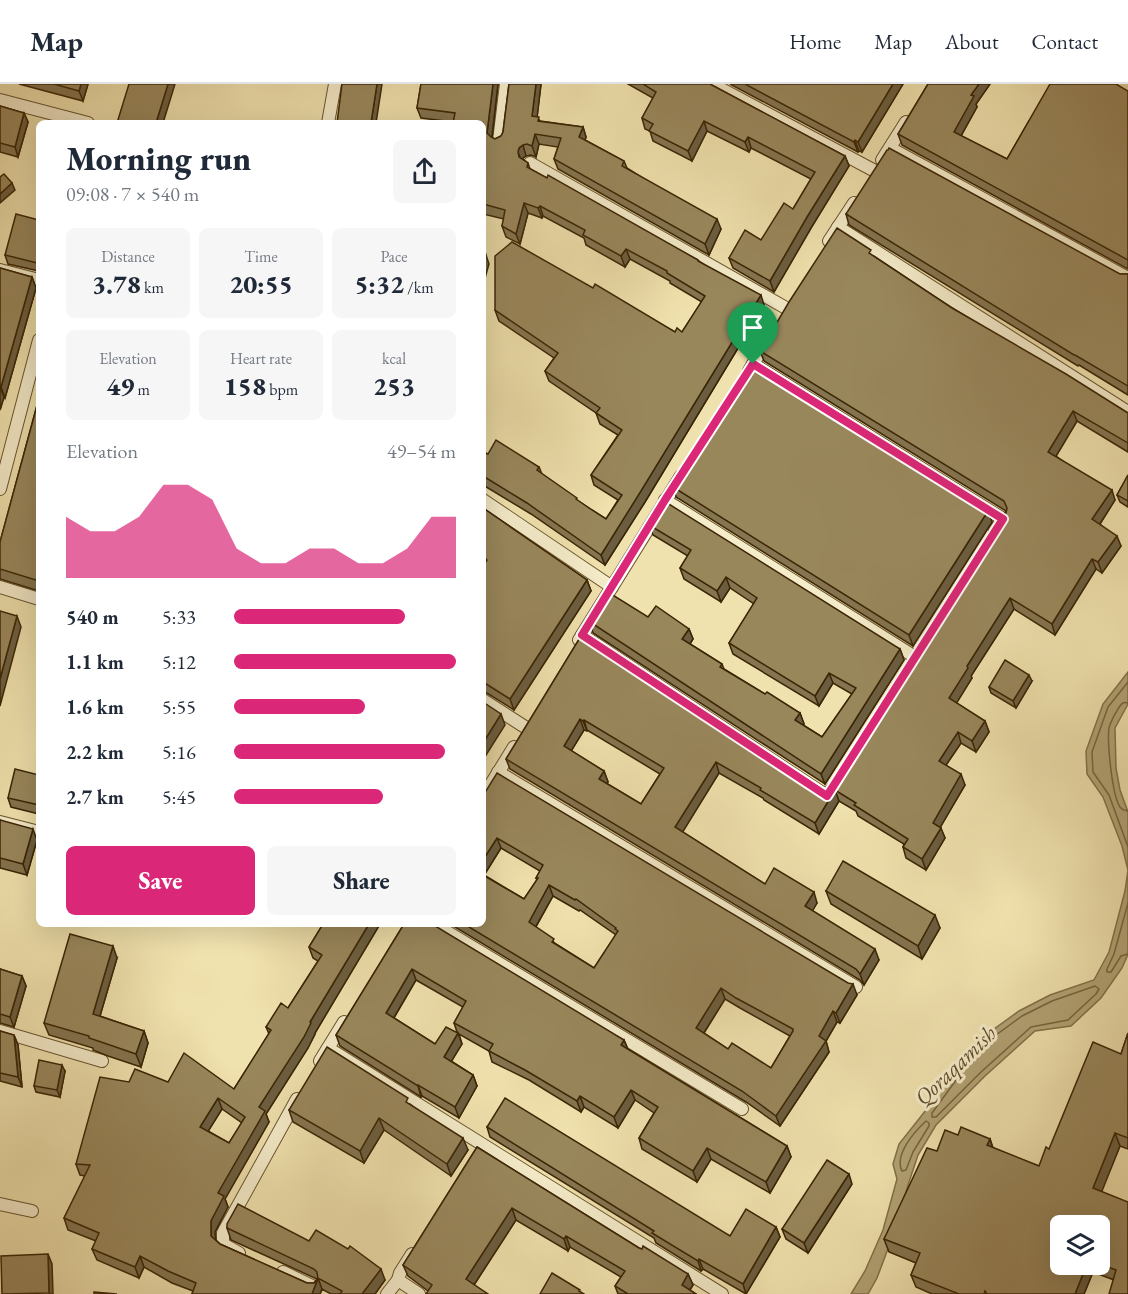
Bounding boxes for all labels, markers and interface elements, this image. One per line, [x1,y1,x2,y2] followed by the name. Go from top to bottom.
[30,23,83,59] text: Map
[789,28,841,55] text: Home
[874,28,912,55] text: Map
[945,28,998,55] text: About
[1031,28,1098,55] text: Contact
[66,137,251,180] text: Morning run
[393,140,456,203] button: share
[66,181,199,207] text: 09:08 · 7 × 540 m
[101,246,155,267] text: Distance
[244,246,278,267] text: Time
[381,246,407,267] text: Pace
[92,267,141,301] text: 3.78
[229,267,293,301] text: 20:55
[354,267,404,301] text: 5:32
[141,277,164,298] text: km
[404,277,434,298] text: /km
[727,302,778,364] pin
[736,311,769,344] icon: arrive
[99,348,157,369] text: Elevation
[230,348,292,369] text: Heart rate
[382,348,406,369] text: kcal
[106,369,134,403] text: 49
[224,369,266,403] text: 158
[373,369,415,403] text: 253
[134,379,150,400] text: m
[266,379,298,400] text: bpm
[66,438,138,464] text: Elevation
[387,438,456,464] text: 49–54 m
[66,604,119,630] text: 540 m
[162,604,196,630] text: 5:33
[66,649,124,675] text: 1.1 km
[162,649,196,675] text: 5:12
[66,694,124,720] text: 1.6 km
[162,694,196,720] text: 5:55
[66,739,124,765] text: 2.2 km
[162,739,196,765] text: 5:16
[66,784,124,810] text: 2.7 km
[162,784,196,810] text: 5:45
[66,846,255,915] button: Save
[267,846,456,915] button: Share
[908,1019,1003,1112] water label: Qoraqamish
[1050,1215,1110,1275] map controls
[1050,1215,1110,1275] button: layers

